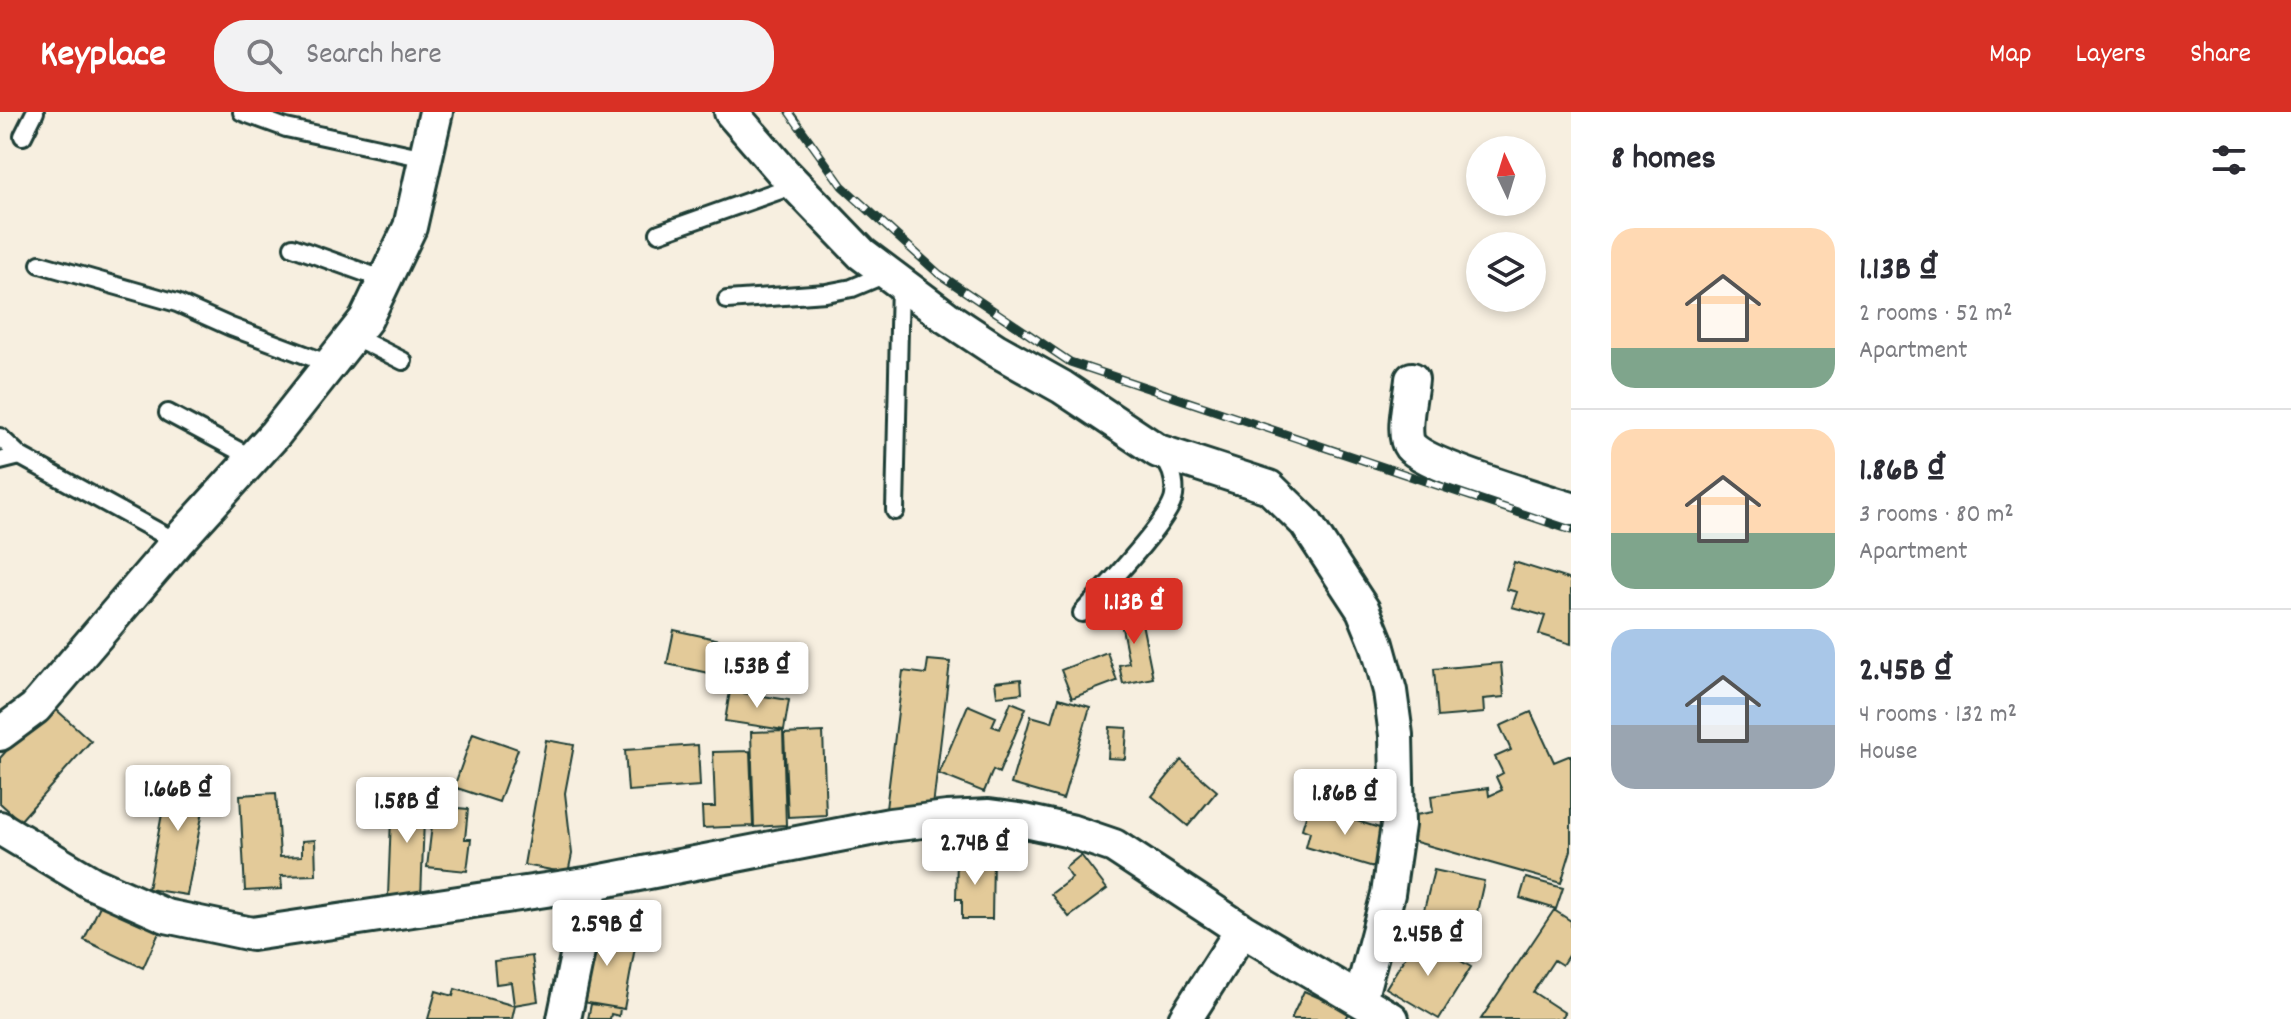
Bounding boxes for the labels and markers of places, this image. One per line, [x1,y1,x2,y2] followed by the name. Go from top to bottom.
[1060,578,1208,646] pin: 1.13B ₫
[683,642,831,710] pin: 1.53B ₫
[104,765,252,833] pin: 1.66B ₫
[1271,769,1419,837] pin: 1.86B ₫
[333,777,481,845] pin: 1.58B ₫
[901,819,1049,887] pin: 2.74B ₫
[533,900,681,968] pin: 2.59B ₫
[1354,910,1502,978] pin: 2.45B ₫

